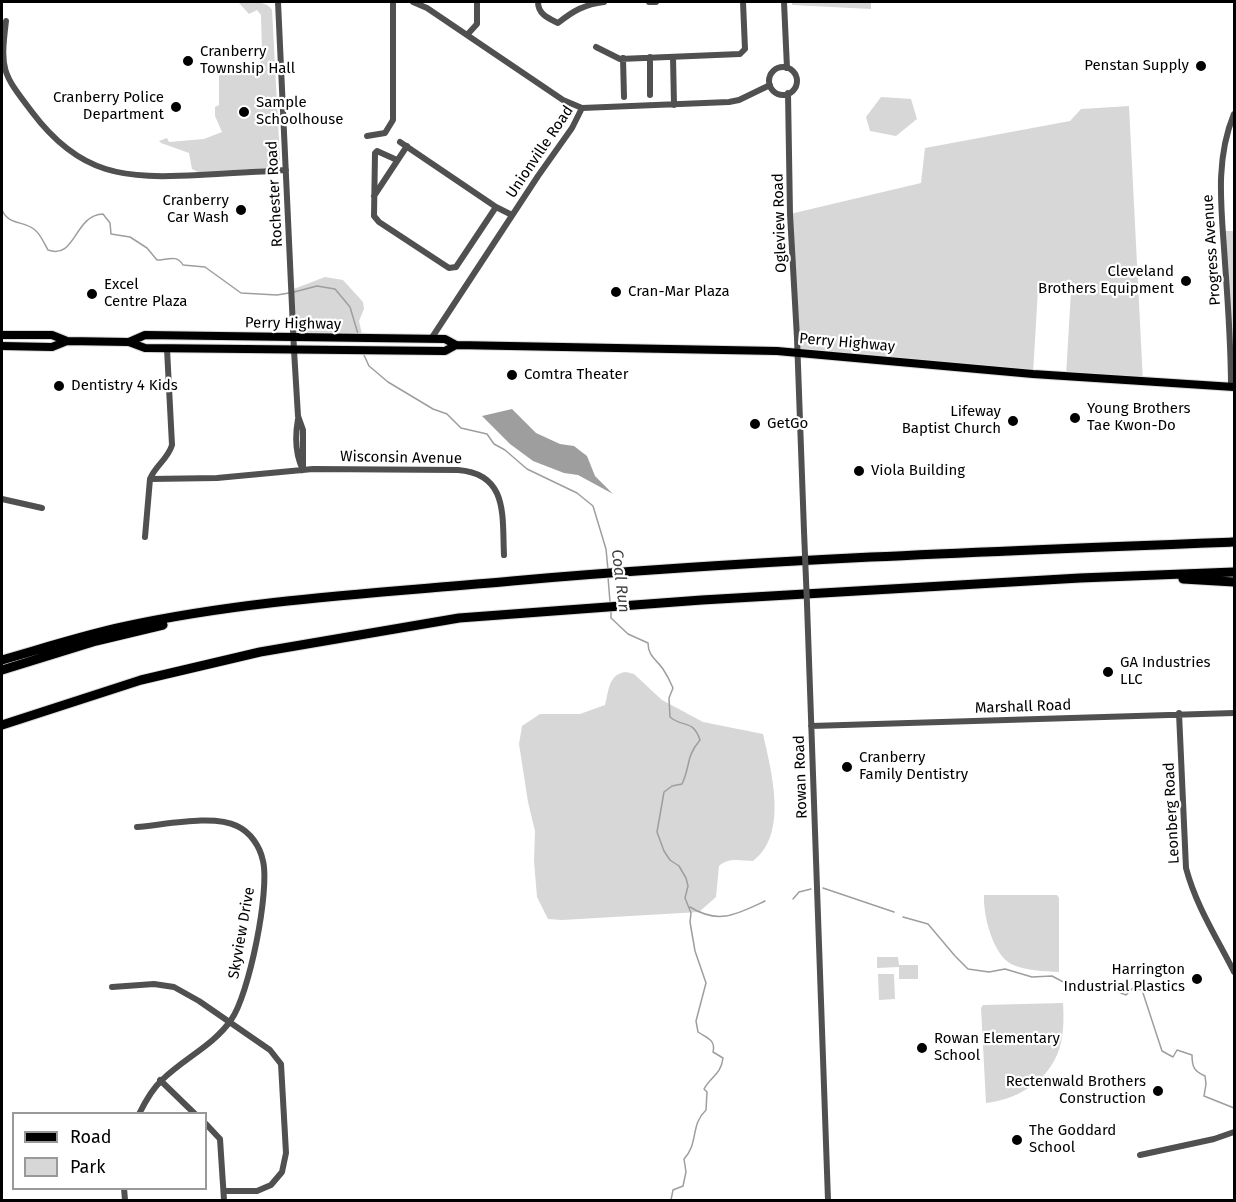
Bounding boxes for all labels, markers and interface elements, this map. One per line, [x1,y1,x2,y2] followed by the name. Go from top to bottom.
[200,43,295,78] place label: Cranberry Township Hall
[181,54,195,68] marker: Cranberry Township Hall
[1084,57,1189,75] place label: Penstan Supply
[1194,59,1208,73] marker: Penstan Supply
[53,89,164,124] place label: Cranberry Police Department
[256,94,344,129] place label: Sample Schoolhouse
[169,100,183,114] marker: Cranberry Police Department
[502,102,578,202] street label: Unionville Road
[237,105,251,119] marker: Sample Schoolhouse
[263,140,287,248] street label: Rochester Road
[769,173,791,273] street label: Ogleview Road
[163,192,229,227] place label: Cranberry Car Wash
[1199,194,1225,306] street label: Progress Avenue
[234,203,248,217] marker: Cranberry Car Wash
[1038,263,1174,298] place label: Cleveland Brothers Equipment
[1179,274,1193,288] marker: Cleveland Brothers Equipment
[104,276,188,311] place label: Excel Centre Plaza
[628,283,730,301] place label: Cran-Mar Plaza
[609,285,623,299] marker: Cran-Mar Plaza
[85,287,99,301] marker: Excel Centre Plaza
[245,314,341,334] street label: Perry Highway
[798,330,896,356] street label: Perry Highway
[524,366,628,384] place label: Comtra Theater
[505,368,519,382] marker: Comtra Theater
[71,377,178,395] place label: Dentistry 4 Kids
[52,379,66,393] marker: Dentistry 4 Kids
[1087,400,1191,435] place label: Young Brothers Tae Kwon-Do
[902,403,1001,438] place label: Lifeway Baptist Church
[1068,411,1082,425] marker: Young Brothers Tae Kwon-Do
[1006,414,1020,428] marker: Lifeway Baptist Church
[767,415,808,433] place label: GetGo
[748,417,762,431] marker: GetGo
[340,448,462,468] street label: Wisconsin Avenue
[871,462,965,480] place label: Viola Building
[852,464,866,478] marker: Viola Building
[607,548,633,614] water label: Coal Run
[1120,654,1211,689] place label: GA Industries LLC
[1101,665,1115,679] marker: GA Industries LLC
[974,696,1072,718] street label: Marshall Road
[791,735,811,819] street label: Rowan Road
[859,749,968,784] place label: Cranberry Family Dentistry
[840,760,854,774] marker: Cranberry Family Dentistry
[1160,762,1184,864] street label: Leonberg Road
[225,886,259,980] street label: Skyview Drive
[1064,961,1185,996] place label: Harrington Industrial Plastics
[1190,972,1204,986] marker: Harrington Industrial Plastics
[934,1030,1060,1065] place label: Rowan Elementary School
[915,1041,929,1055] marker: Rowan Elementary School
[1006,1073,1146,1108] place label: Rectenwald Brothers Construction
[1151,1084,1165,1098] marker: Rectenwald Brothers Construction
[12,1112,207,1190] legend
[1029,1122,1116,1157] place label: The Goddard School
[70,1126,112,1148] text: Road
[1010,1133,1024,1147] marker: The Goddard School
[70,1156,105,1178] text: Park

